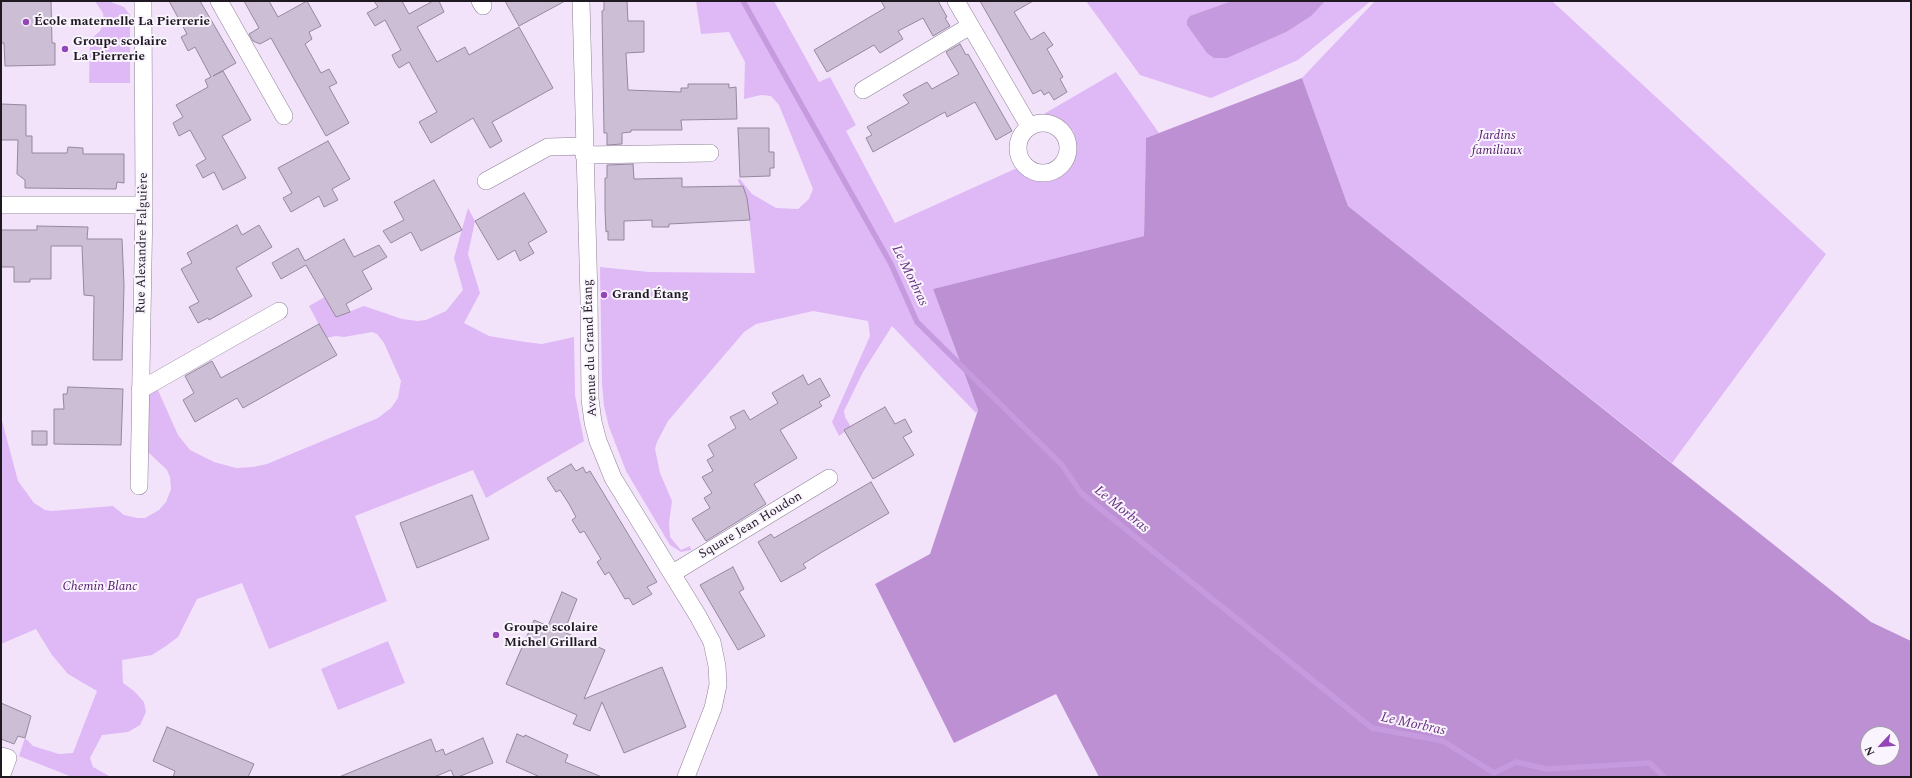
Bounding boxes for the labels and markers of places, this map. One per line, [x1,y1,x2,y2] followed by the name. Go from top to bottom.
[34,14,210,30] place label: École maternelle La Pierrerie
[21,17,31,27] marker: École maternelle La Pierrerie
[73,34,167,65] place label: Groupe scolaire La Pierrerie
[60,44,70,54] marker: Groupe scolaire La Pierrerie
[612,287,689,303] place label: Grand Étang
[599,290,609,300] marker: Grand Étang
[504,620,598,651] place label: Groupe scolaire Michel Grillard
[491,630,501,640] marker: Groupe scolaire Michel Grillard

